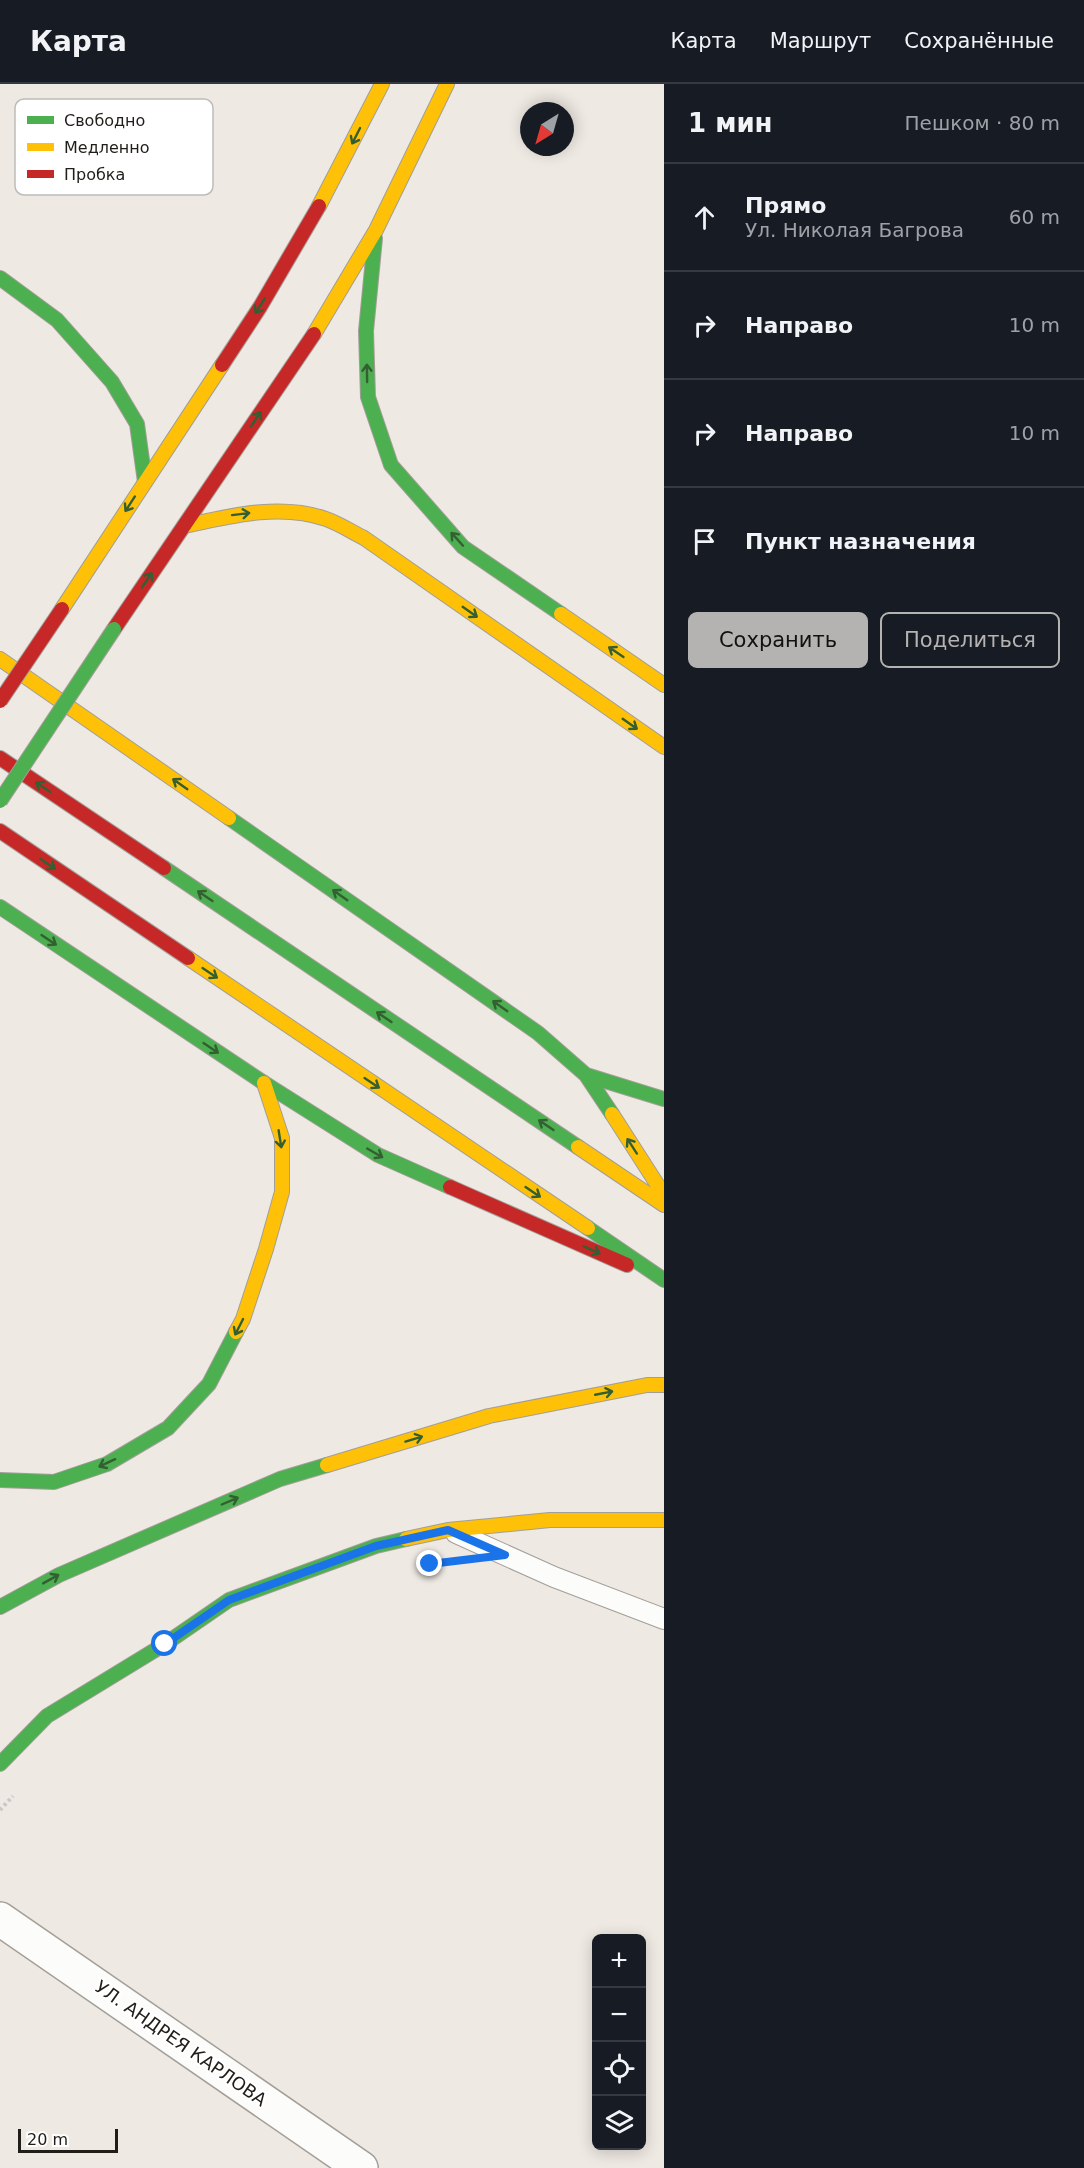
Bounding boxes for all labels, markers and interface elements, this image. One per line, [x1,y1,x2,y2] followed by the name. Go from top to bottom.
[30,25,127,58] text: Карта
[671,29,737,53] text: Карта
[770,29,871,53] text: Маршрут
[904,29,1054,53] text: Сохранённые
[15,99,213,195] legend
[520,102,574,156] north arrow
[688,108,773,138] text: 1 мин
[64,111,145,130] text: Свободно
[905,111,1060,135] text: Пешком · 80 m
[350,127,362,144] one-way arrow
[64,138,150,157] text: Медленно
[64,165,125,184] text: Пробка
[745,193,826,218] text: Прямо
[688,201,721,234] icon: ahead
[1009,205,1060,229] text: 60 m
[745,218,964,242] text: Ул. Николая Багрова
[254,297,266,314] one-way arrow
[688,309,721,342] icon: right
[745,313,853,338] text: Направо
[1009,313,1060,337] text: 10 m
[362,364,373,384] one-way arrow
[250,412,262,428] one-way arrow
[688,417,721,450] icon: right
[745,421,853,446] text: Направо
[1009,421,1060,445] text: 10 m
[124,496,137,513] one-way arrow
[231,508,250,519] one-way arrow
[688,525,721,558] icon: arrive
[745,529,976,554] text: Пункт назначения
[450,532,464,547] one-way arrow
[140,572,153,589] one-way arrow
[461,606,478,618] one-way arrow
[688,612,868,668] button: Сохранить
[880,612,1060,668] button: Поделиться
[608,646,624,658] one-way arrow
[621,718,638,730] one-way arrow
[172,778,188,790] one-way arrow
[35,781,52,793] one-way arrow
[40,858,56,870] one-way arrow
[332,889,349,901] one-way arrow
[197,890,214,902] one-way arrow
[40,934,56,946] one-way arrow
[201,967,218,979] one-way arrow
[493,1000,509,1012] one-way arrow
[376,1010,393,1022] one-way arrow
[202,1042,219,1054] one-way arrow
[363,1076,380,1089] one-way arrow
[537,1119,554,1132] one-way arrow
[275,1129,286,1148] one-way arrow
[626,1139,638,1155] one-way arrow
[366,1147,383,1159] one-way arrow
[524,1186,541,1198] one-way arrow
[582,1244,600,1256] one-way arrow
[232,1318,244,1336] one-way arrow
[593,1387,613,1398] one-way arrow
[404,1433,423,1444] one-way arrow
[98,1458,116,1469] one-way arrow
[220,1495,238,1506] one-way arrow
[416,1550,442,1576] route end
[42,1573,59,1585] one-way arrow
[151,1630,177,1656] route start
[592,1934,646,2150] map controls
[592,1934,646,1988] button: +
[91,1976,271,2111] street label: УЛ. АНДРЕЯ КАРЛОВА
[592,1988,646,2042] button: −
[592,2042,646,2096] button: locate
[592,2096,646,2150] button: layers
[18,2126,118,2154] scale bar
[27,2130,68,2149] text: 20 m

